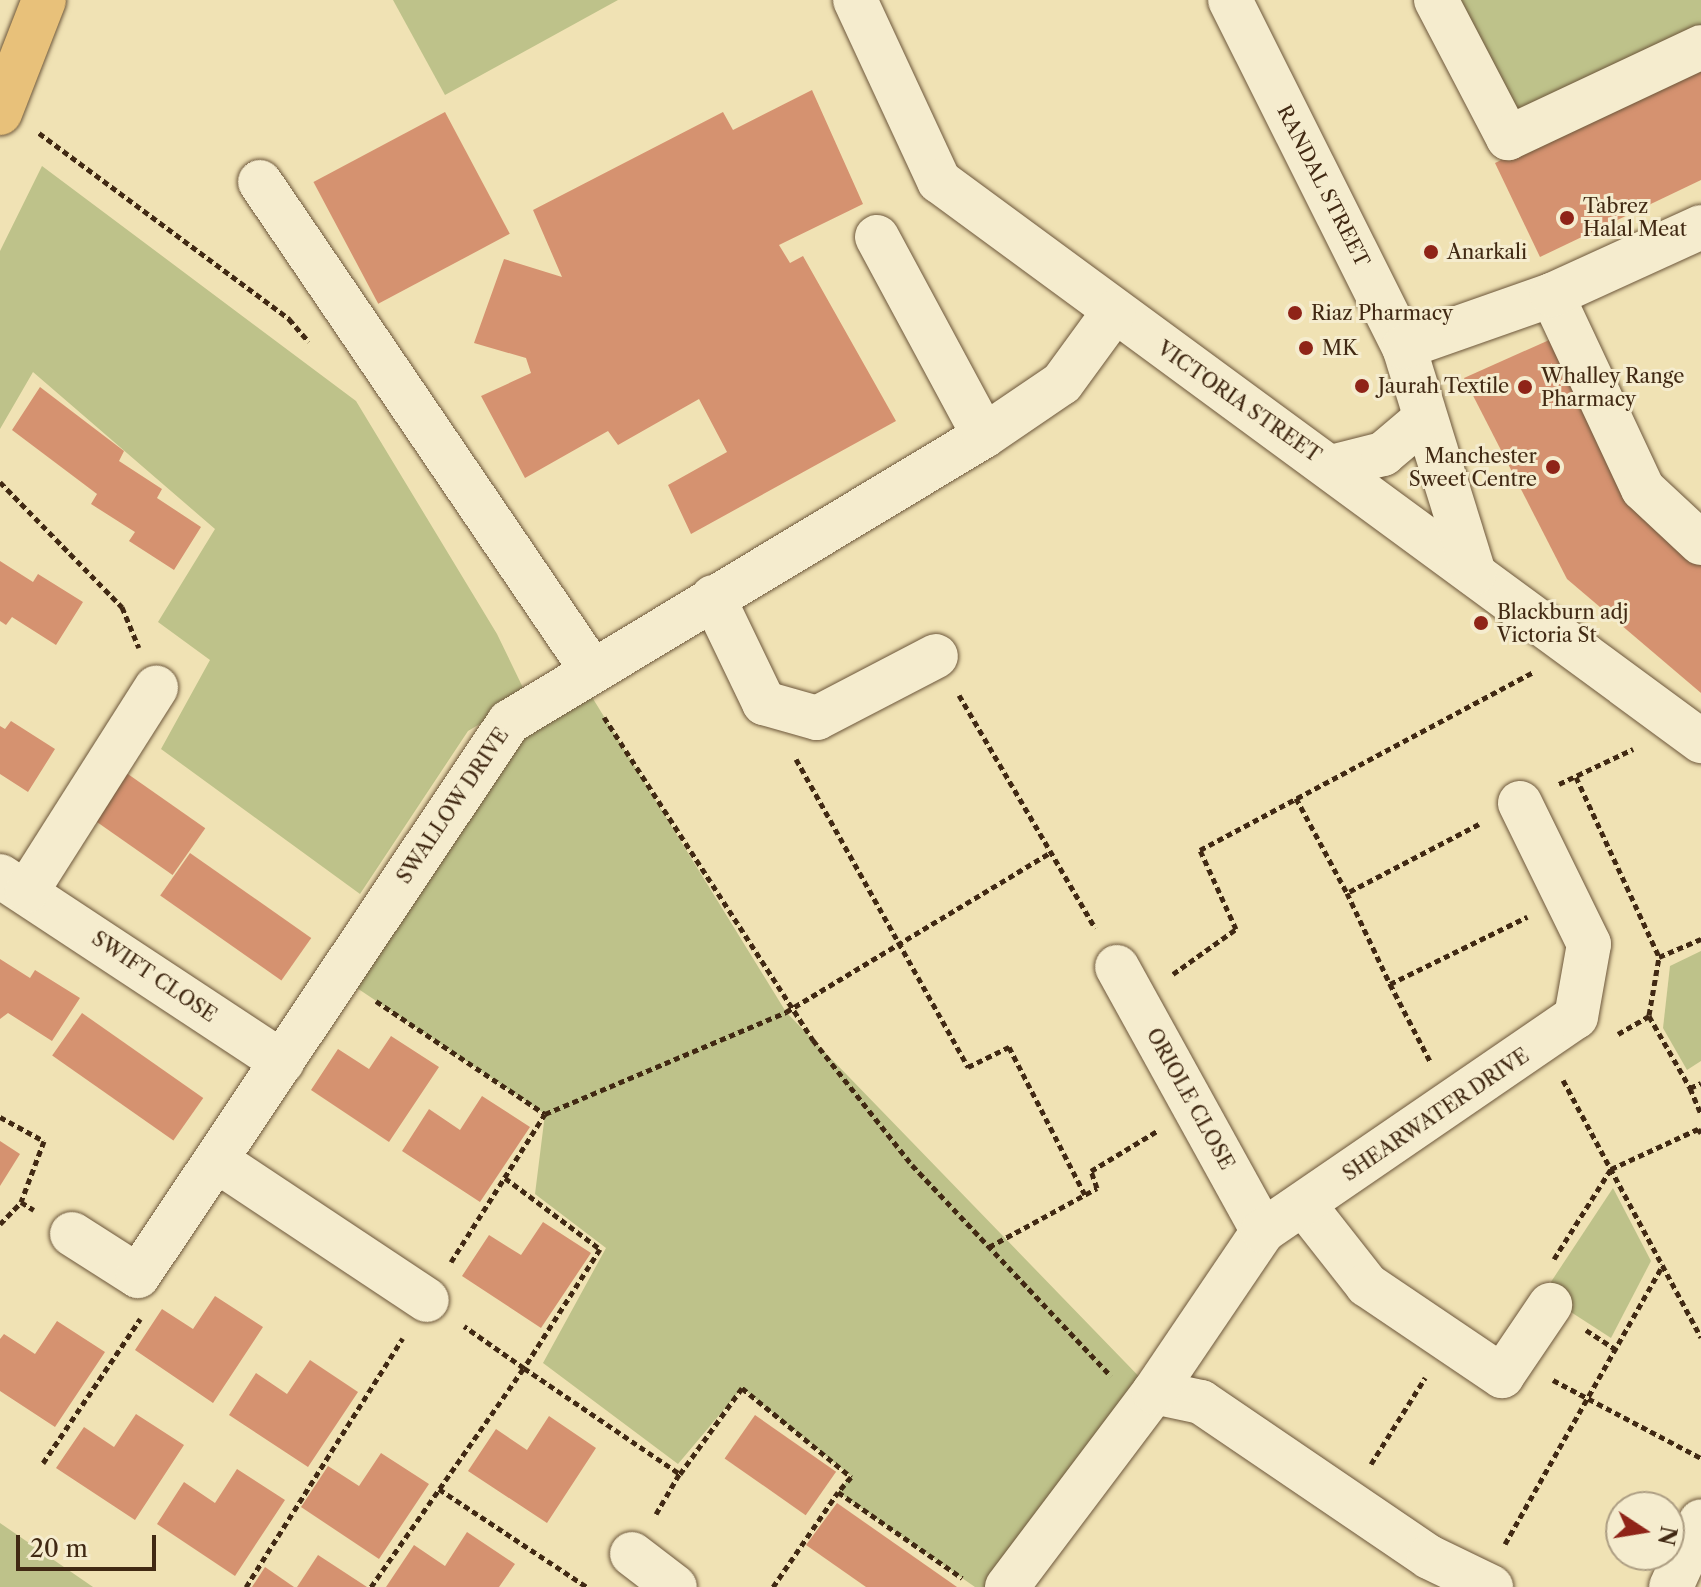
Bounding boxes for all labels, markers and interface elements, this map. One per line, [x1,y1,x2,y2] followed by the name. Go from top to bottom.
[1272,101,1374,271] street label: RANDAL STREET
[1583,194,1687,241] place label: Tabrez Halal Meat
[1558,209,1576,227] marker: Tabrez Halal Meat
[1447,240,1527,264] place label: Anarkali
[1422,243,1440,261] marker: Anarkali
[1311,301,1453,325] place label: Riaz Pharmacy
[1286,304,1304,322] marker: Riaz Pharmacy
[1152,336,1326,468] street label: VICTORIA STREET
[1322,336,1358,360] place label: MK
[1297,339,1315,357] marker: MK
[1541,364,1685,411] place label: Whalley Range Pharmacy
[1378,374,1510,398] place label: Jaurah Textile
[1353,377,1371,395] marker: Jaurah Textile
[1516,378,1534,396] marker: Whalley Range Pharmacy
[1409,444,1537,491] place label: Manchester Sweet Centre
[1544,458,1562,476] marker: Manchester Sweet Centre
[1497,600,1628,647] place label: Blackburn adj Victoria St
[1472,614,1490,632] marker: Blackburn adj Victoria St
[392,723,514,889] street label: SWALLOW DRIVE
[87,926,221,1028] street label: SWIFT CLOSE
[1141,1024,1239,1174] street label: ORIOLE CLOSE
[1338,1043,1534,1187] street label: SHEARWATER DRIVE
[1605,1491,1685,1571] north arrow
[20,1519,160,1569] scale bar
[1652,1524,1682,1548] text: N
[30,1534,88,1563] text: 20 m

